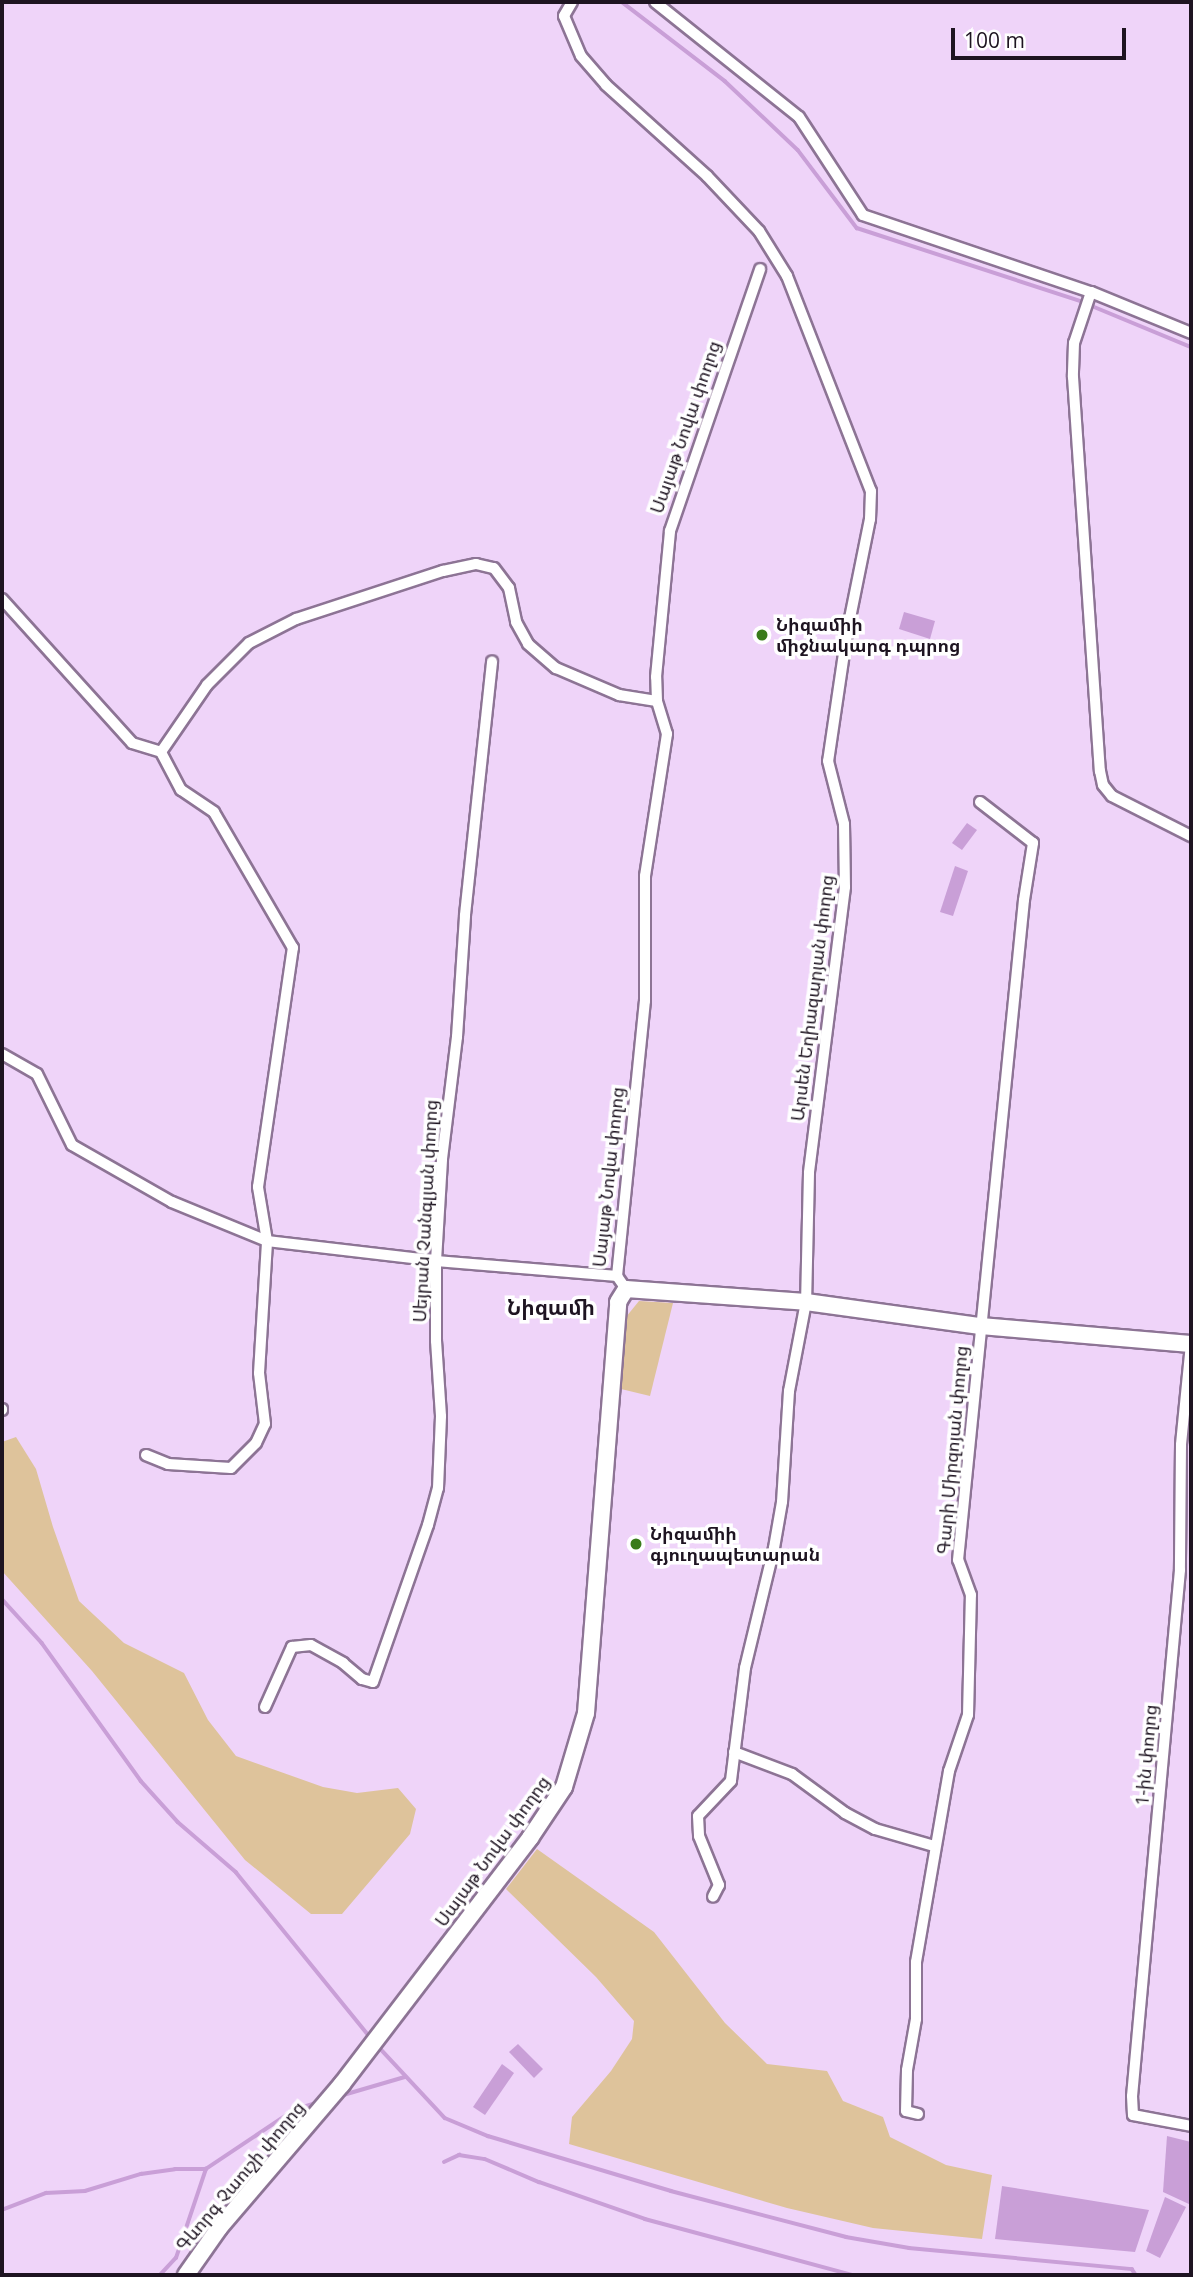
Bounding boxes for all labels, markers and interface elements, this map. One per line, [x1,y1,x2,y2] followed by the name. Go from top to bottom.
[955,14,1130,58] scale bar
[964,26,1025,54] text: 100 m
[645,338,725,516] street label: Սայաթ Նովա փողոց
[776,614,960,656] place label: Նիզամիի միջնակարգ դպրոց
[754,627,770,643] marker: Նիզամիի միջնակարգ դպրոց
[786,874,838,1122] street label: Արսեն Եղիազարյան փողոց
[588,1086,628,1268] street label: Սայաթ Նովա փողոց
[408,1099,442,1323] street label: Սեյրան Չանգլյան փողոց
[507,1294,595,1320] district label: Նիզամի
[932,1345,972,1555] street label: Գարի Միրզոյան փողոց
[650,1523,820,1566] place label: Նիզամիի գյուղապետարան
[628,1536,644,1552] marker: Նիզամիի գյուղապետարան
[1131,1703,1161,1807] street label: 1-ին փողոց
[430,1771,554,1931] street label: Սայաթ Նովա փողոց
[171,2097,309,2255] street label: Գևորգ Չաուշի փողոց

